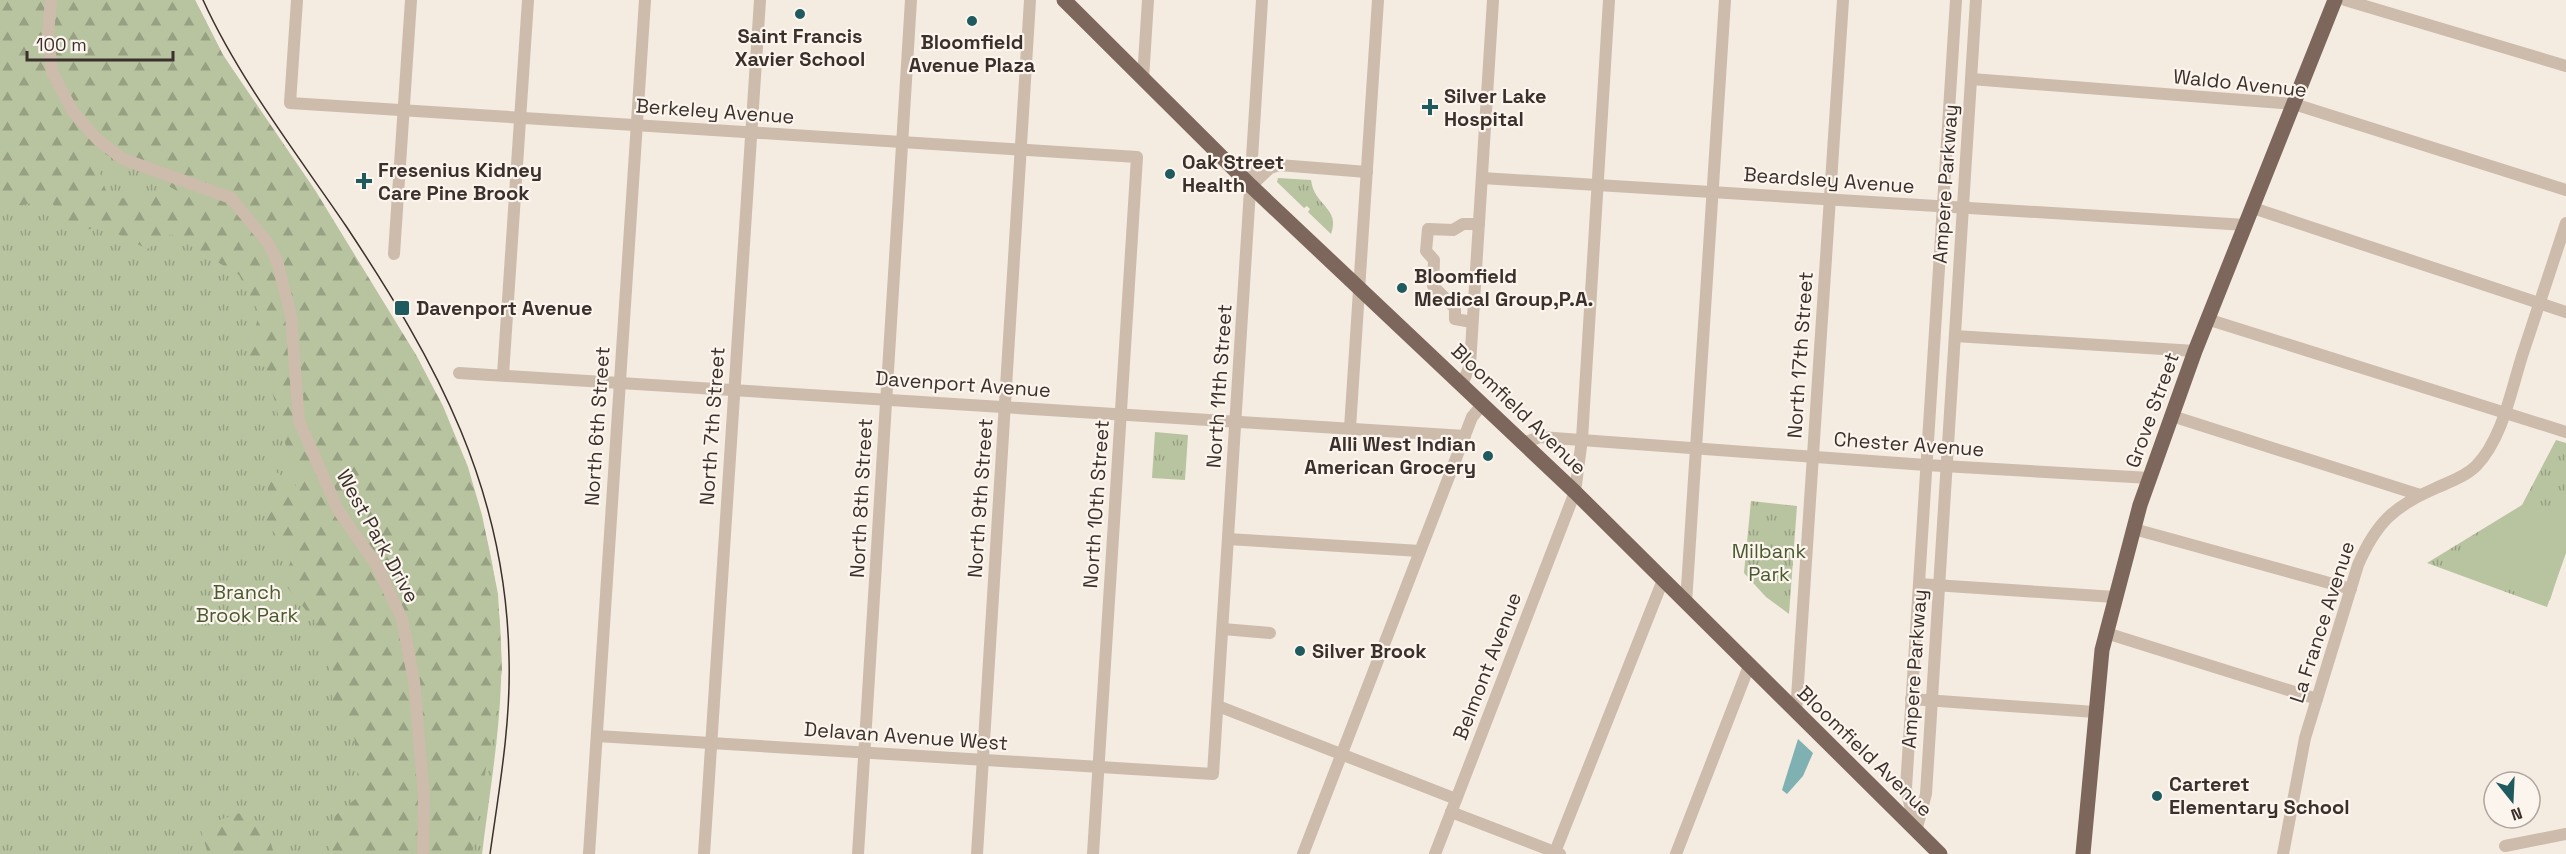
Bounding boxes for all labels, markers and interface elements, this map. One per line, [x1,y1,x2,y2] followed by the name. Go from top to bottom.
[793,7,807,21] marker: Saint Francis Xavier School
[965,14,979,28] marker: Bloomfield Avenue Plaza
[735,23,865,72] place label: Saint Francis Xavier School
[27,24,172,62] scale bar
[909,29,1036,78] place label: Bloomfield Avenue Plaza
[36,33,87,56] text: 100 m
[2172,63,2308,103] street label: Waldo Avenue
[1444,83,1547,132] place label: Silver Lake Hospital
[635,92,795,130] street label: Berkeley Avenue
[1421,98,1439,116] marker: Silver Lake Hospital
[1926,103,1964,265] street label: Ampere Parkway
[1182,149,1284,198] place label: Oak Street Health
[378,157,542,206] place label: Fresenius Kidney Care Pine Brook
[1742,161,1916,199] street label: Beardsley Avenue
[1163,167,1177,181] marker: Oak Street Health
[355,172,373,190] marker: Fresenius Kidney Care Pine Brook
[1414,263,1594,312] place label: Bloomfield Medical Group,P.A.
[1781,271,1819,439] street label: North 17th Street
[1395,281,1409,295] marker: Bloomfield Medical Group,P.A.
[416,295,592,321] place label: Davenport Avenue
[393,299,411,317] marker: Davenport Avenue
[1200,303,1238,469] street label: North 11th Street
[1446,338,1592,480] street label: Bloomfield Avenue
[578,345,616,507] street label: North 6th Street
[693,346,731,506] street label: North 7th Street
[2119,349,2185,471] street label: Grove Street
[874,365,1052,403] street label: Davenport Avenue
[844,417,878,579] street label: North 8th Street
[961,417,999,579] street label: North 9th Street
[1077,419,1115,589] street label: North 10th Street
[1833,426,1985,462] street label: Chester Avenue
[1304,431,1476,480] place label: Alli West Indian American Grocery
[1481,449,1495,463] marker: Alli West Indian American Grocery
[331,465,425,607] street label: West Park Drive
[1732,538,1806,587] park label: Milbank Park
[2284,538,2360,706] street label: La France Avenue
[196,579,299,628] park label: Branch Brook Park
[1447,588,1527,744] street label: Belmont Avenue
[1895,588,1933,750] street label: Ampere Parkway
[1312,638,1427,664] place label: Silver Brook
[1293,644,1307,658] marker: Silver Brook
[1792,680,1938,822] street label: Bloomfield Avenue
[803,716,1009,756] street label: Delavan Avenue West
[2482,770,2542,830] north arrow
[2169,771,2350,820] place label: Carteret Elementary School
[2150,789,2164,803] marker: Carteret Elementary School
[2508,802,2525,825] text: N

